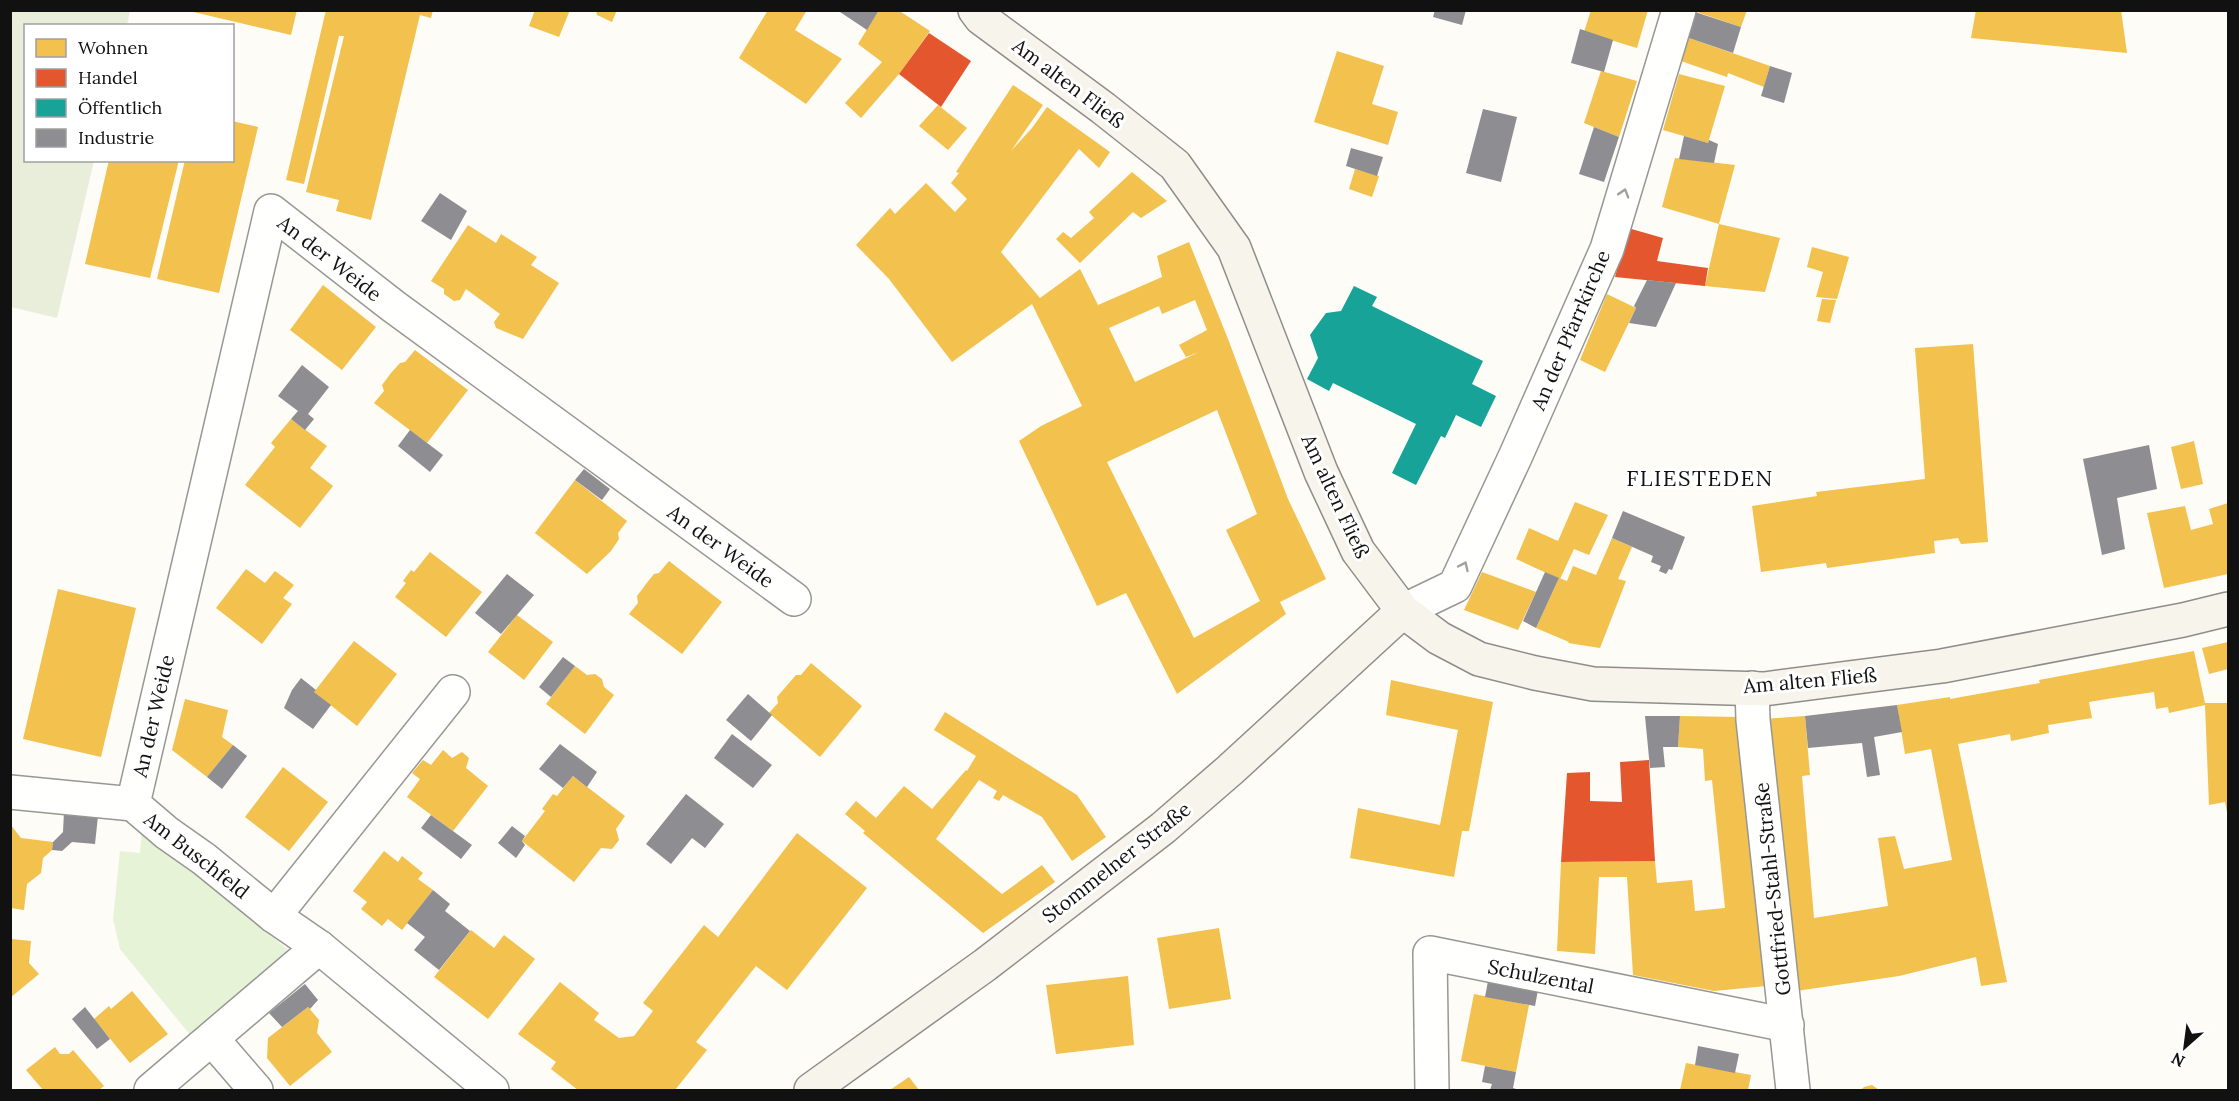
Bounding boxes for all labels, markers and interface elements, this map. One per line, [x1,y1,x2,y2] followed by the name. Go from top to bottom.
[24,24,234,162] legend
[1007,32,1130,133] street label: Am alten Fließ
[78,36,148,59] text: Wohnen
[78,66,138,89] text: Handel
[78,96,163,119] text: Öffentlich
[78,126,154,149] text: Industrie
[1617,188,1629,199] one-way arrow
[272,209,387,306] street label: An der Weide
[1525,246,1615,415] street label: An der Pfarrkirche
[1296,429,1376,562] street label: Am alten Fließ
[1626,464,1774,492] district label: FLIESTEDEN
[662,499,779,593] street label: An der Weide
[1457,562,1469,573] one-way arrow
[127,652,179,781] street label: An der Weide
[1741,662,1878,698] street label: Am alten Fließ
[1748,781,1796,997] street label: Gottfried-Stahl-Straße
[1037,796,1196,928] street label: Stommelner Straße
[139,806,255,904] street label: Am Buschfeld
[1486,953,1596,999] street label: Schulzental
[2155,1017,2215,1077] north arrow
[2168,1049,2188,1072] text: N

